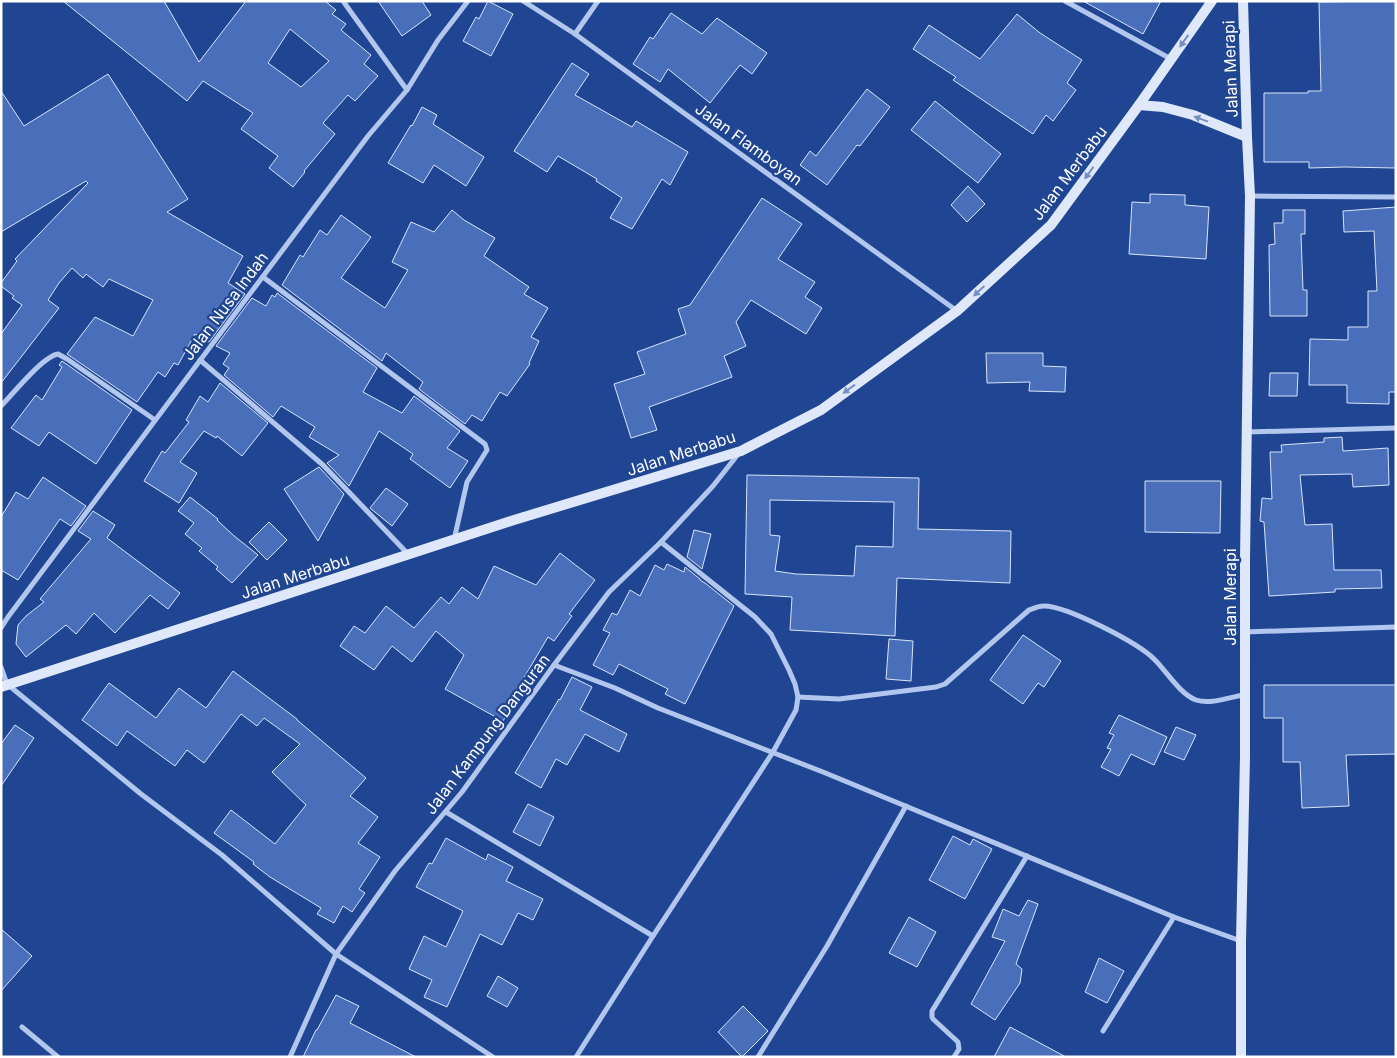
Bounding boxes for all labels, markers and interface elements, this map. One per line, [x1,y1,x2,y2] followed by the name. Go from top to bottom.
[1218,20,1242,118] street label: Jalan Merapi
[1179,34,1189,48] one-way arrow
[691,98,807,190] street label: Jalan Flamboyan
[1194,115,1209,122] one-way arrow
[1027,122,1111,224] street label: Jalan Merbabu
[1084,166,1094,180] one-way arrow
[178,248,272,364] street label: Jalan Nusa Indah
[973,285,985,297] one-way arrow
[843,384,856,394] one-way arrow
[624,426,738,480] street label: Jalan Merbabu
[1220,548,1240,646] street label: Jalan Merapi
[238,549,352,603] street label: Jalan Merbabu
[420,650,554,818] street label: Jalan Kampung Danguran

